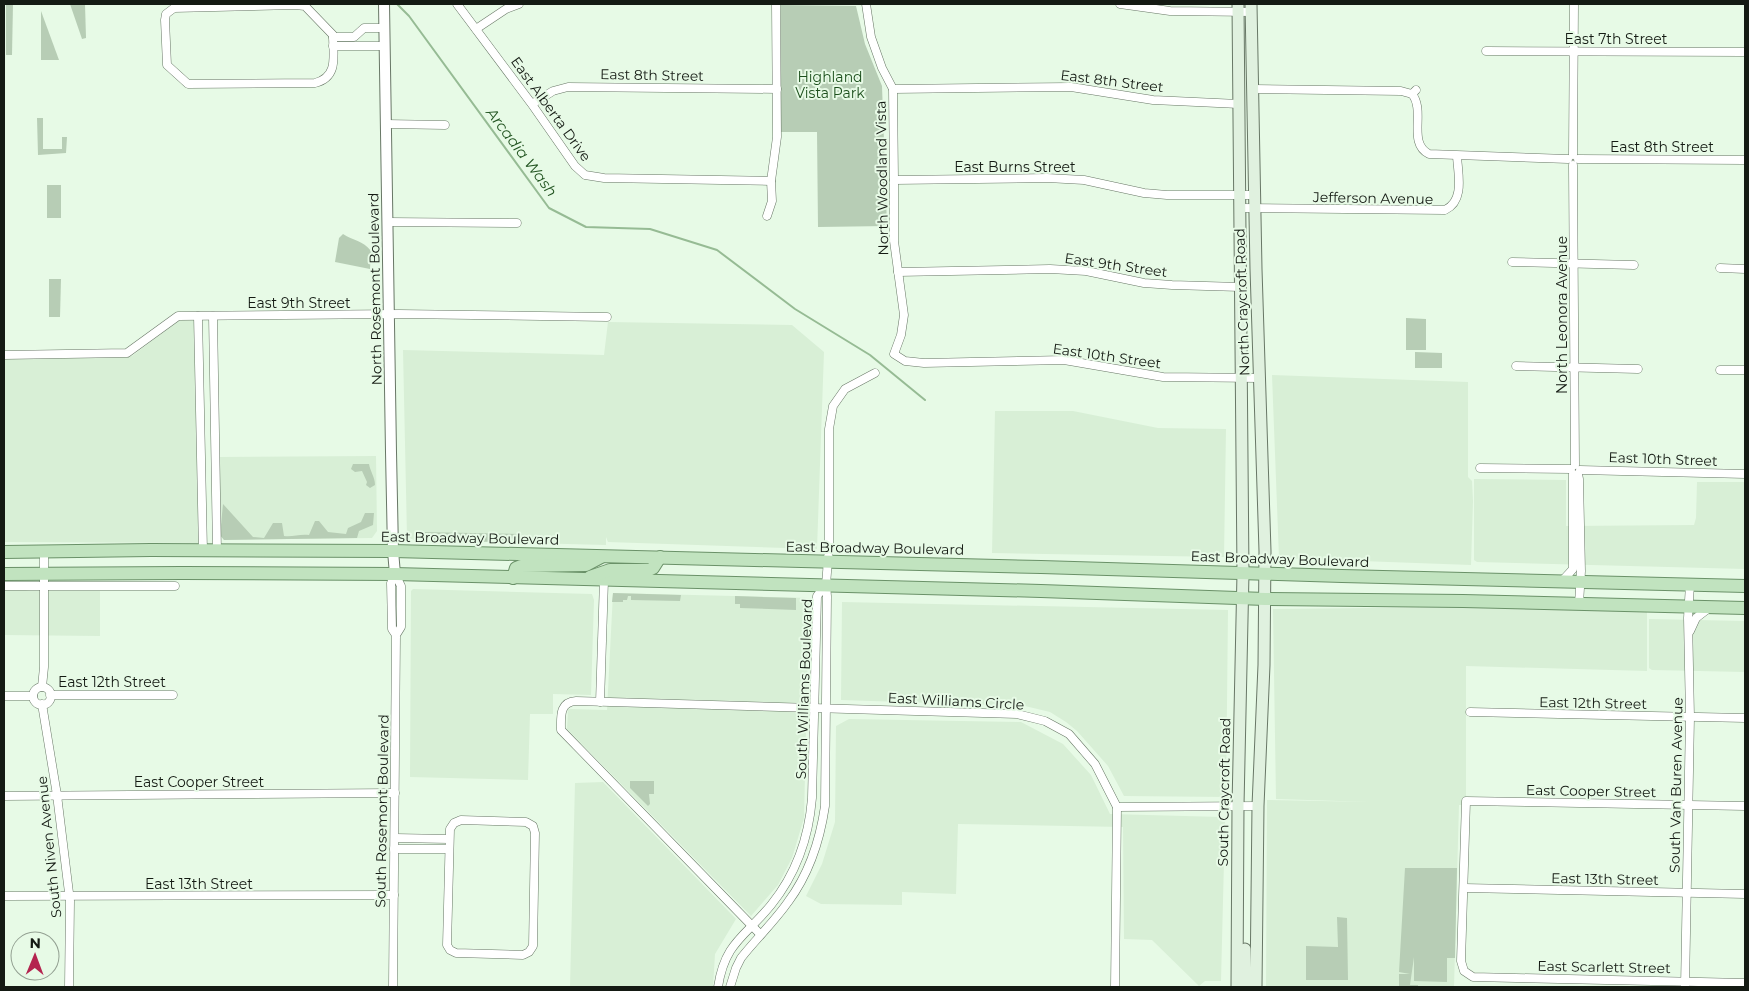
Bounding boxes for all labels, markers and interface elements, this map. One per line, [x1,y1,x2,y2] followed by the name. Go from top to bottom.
[1565,30,1668,48] street label: East 7th Street
[507,53,595,165] street label: East Alberta Drive
[600,65,704,85] street label: East 8th Street
[1059,66,1165,96] street label: East 8th Street
[795,68,865,102] park label: Highland Vista Park
[872,100,892,256] street label: North Woodland Vista
[482,103,562,200] water label: Arcadia Wash
[1610,138,1714,156] street label: East 8th Street
[954,158,1076,176] street label: East Burns Street
[1312,188,1433,208] street label: Jefferson Avenue
[364,192,386,386] street label: North Rosemont Boulevard
[1230,228,1254,376] street label: North Craycroft Road
[1553,236,1571,394] street label: North Leonora Avenue
[1063,249,1169,281] street label: East 9th Street
[247,294,351,312] street label: East 9th Street
[1052,339,1163,373] street label: East 10th Street
[1608,448,1718,470] street label: East 10th Street
[380,527,560,549] street label: East Broadway Boulevard
[785,537,965,559] street label: East Broadway Boulevard
[1190,547,1370,571] street label: East Broadway Boulevard
[792,598,816,780] street label: South Williams Boulevard
[58,673,166,691] street label: East 12th Street
[887,688,1025,714] street label: East Williams Circle
[1539,693,1647,713] street label: East 12th Street
[1665,697,1687,873] street label: South Van Buren Avenue
[371,714,393,908] street label: South Rosemont Boulevard
[1214,717,1234,867] street label: South Craycroft Road
[134,773,265,791] street label: East Cooper Street
[33,775,65,919] street label: South Niven Avenue
[1526,781,1657,801] street label: East Cooper Street
[1551,869,1659,889] street label: East 13th Street
[145,875,253,893] street label: East 13th Street
[10,931,60,981] north arrow
[29,934,41,952] text: N
[1537,957,1671,977] street label: East Scarlett Street

